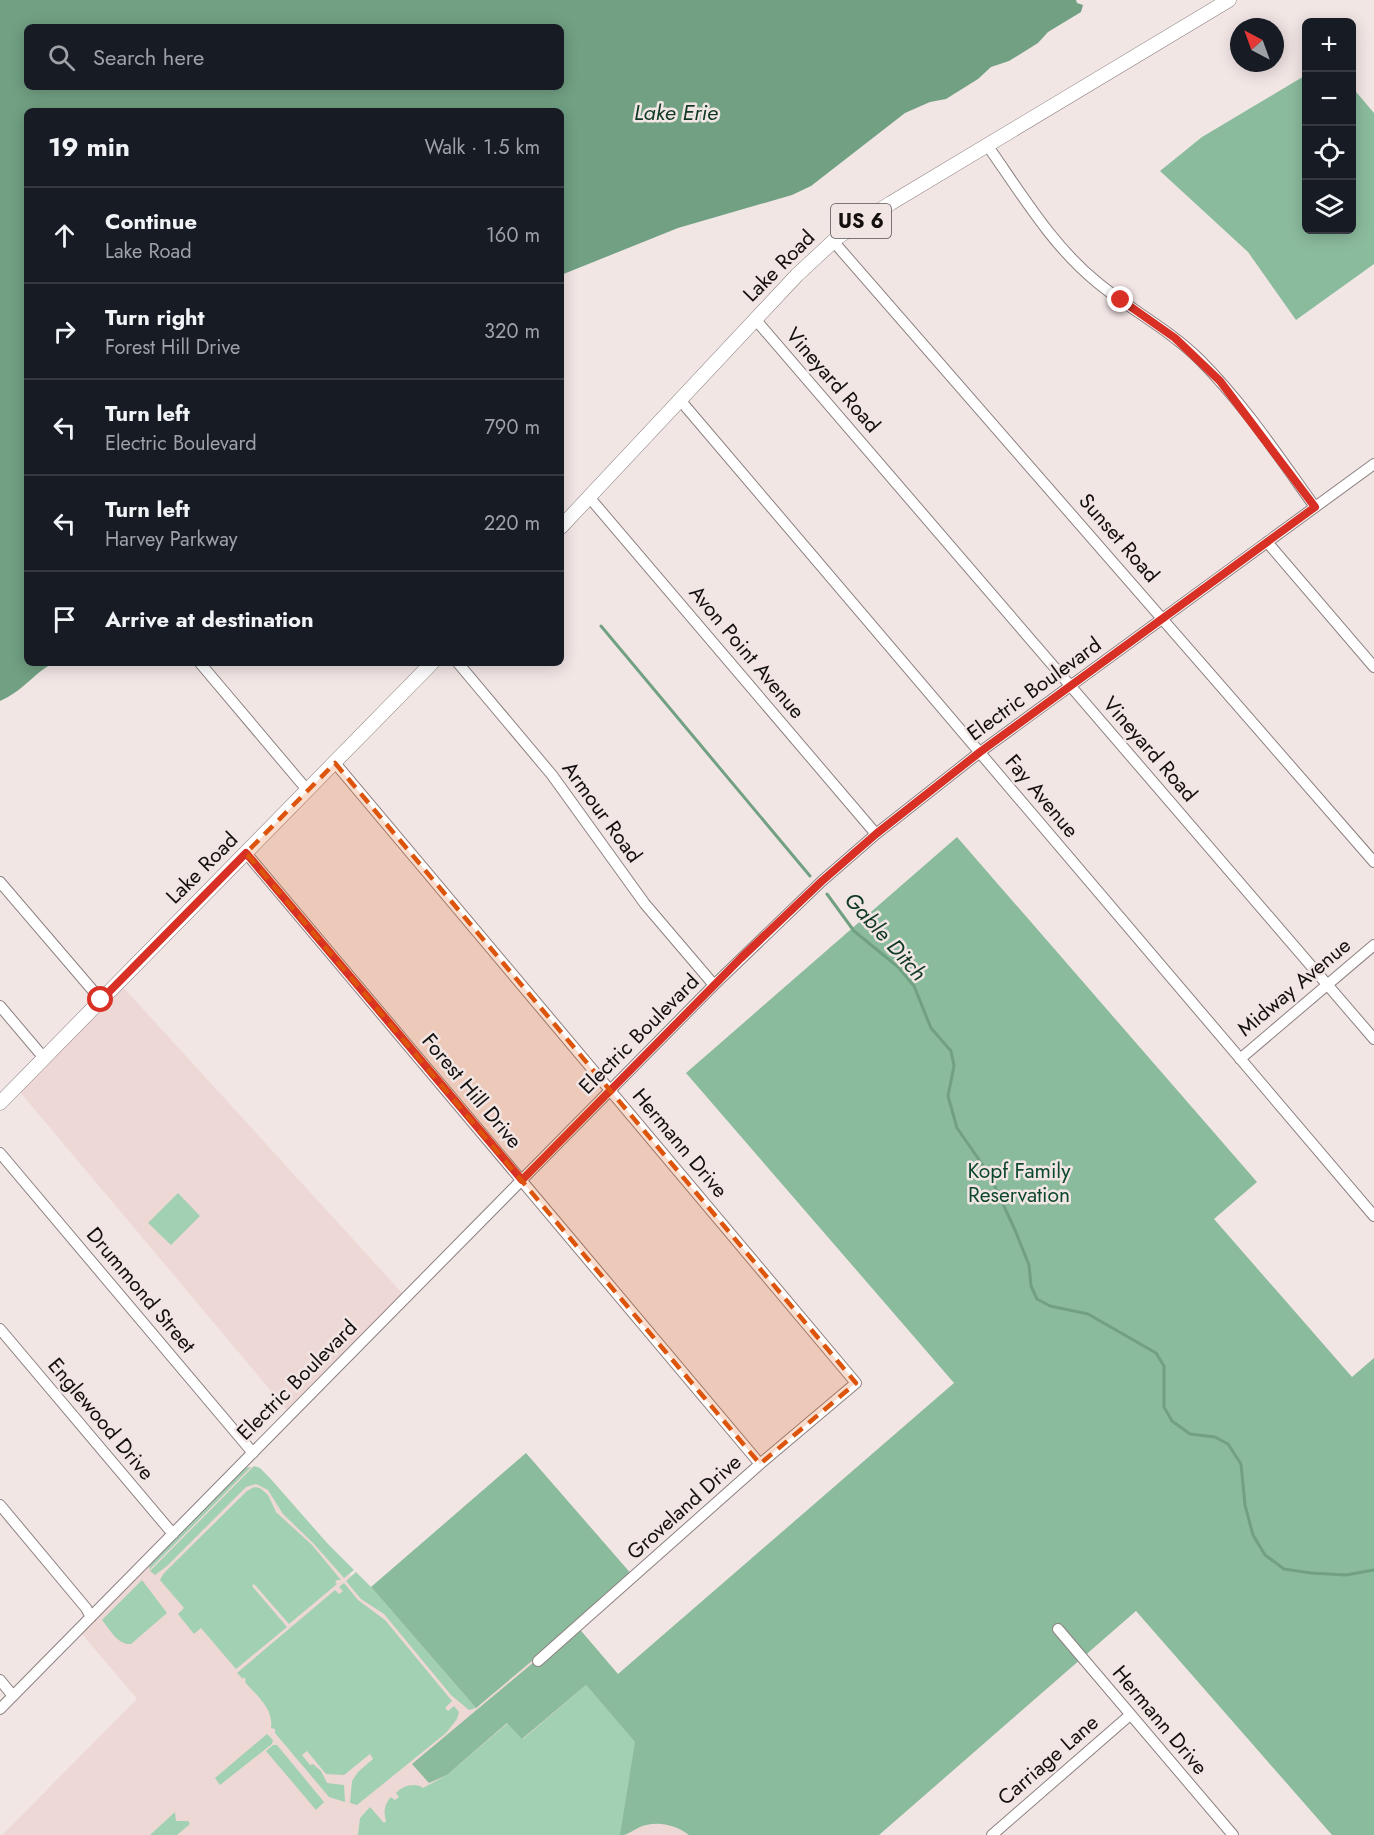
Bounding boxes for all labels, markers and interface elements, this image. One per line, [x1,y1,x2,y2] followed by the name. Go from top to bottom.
[1230,18,1284,72] north arrow
[1302,18,1356,234] map controls
[1302,18,1356,72] button: +
[24,24,564,90] search box
[45,41,78,74] icon: search
[93,41,204,73] text: Search here
[1302,72,1356,126] button: −
[634,96,718,128] water label: Lake Erie
[1302,126,1356,180] button: locate
[48,128,130,166] text: 19 min
[425,133,540,162] text: Walk · 1.5 km
[1302,180,1356,234] button: layers
[831,204,891,238] road number: US 6
[105,205,197,237] text: Continue
[48,219,81,252] icon: ahead
[486,221,540,250] text: 160 m
[736,223,822,309] street label: Lake Road
[105,237,192,266] text: Lake Road
[1107,286,1133,312] route end
[105,301,205,333] text: Turn right
[48,315,81,348] icon: right
[484,317,540,346] text: 320 m
[779,321,887,439] street label: Vineyard Road
[105,333,240,362] text: Forest Hill Drive
[105,397,190,429] text: Turn left
[48,411,81,444] icon: left
[484,413,540,442] text: 790 m
[105,429,257,458] text: Electric Boulevard
[1072,487,1166,589] street label: Sunset Road
[105,493,190,525] text: Turn left
[48,507,81,540] icon: left
[484,509,540,538] text: 220 m
[105,525,238,554] text: Harvey Parkway
[682,579,812,725] street label: Avon Point Avenue
[48,603,81,636] icon: arrive
[105,603,314,635] text: Arrive at destination
[961,630,1107,748] street label: Electric Boulevard
[1096,690,1204,808] street label: Vineyard Road
[998,748,1086,844] street label: Fay Avenue
[555,755,649,869] street label: Armour Road
[159,825,245,911] street label: Lake Road
[837,884,935,988] water label: Gable Ditch
[1231,931,1357,1043] street label: Midway Avenue
[572,967,706,1101] street label: Electric Boulevard
[87,986,113,1012] route start
[415,1027,529,1155] street label: Forest Hill Drive
[625,1082,735,1204] street label: Hermann Drive
[968,1156,1071,1210] park label: Kopf Family Reservation
[79,1221,203,1359] street label: Drummond Street
[230,1313,364,1447] street label: Electric Boulevard
[41,1351,161,1487] street label: Englewood Drive
[620,1447,748,1567] street label: Groveland Drive
[1105,1659,1215,1781] street label: Hermann Drive
[991,1708,1105,1812] street label: Carriage Lane

